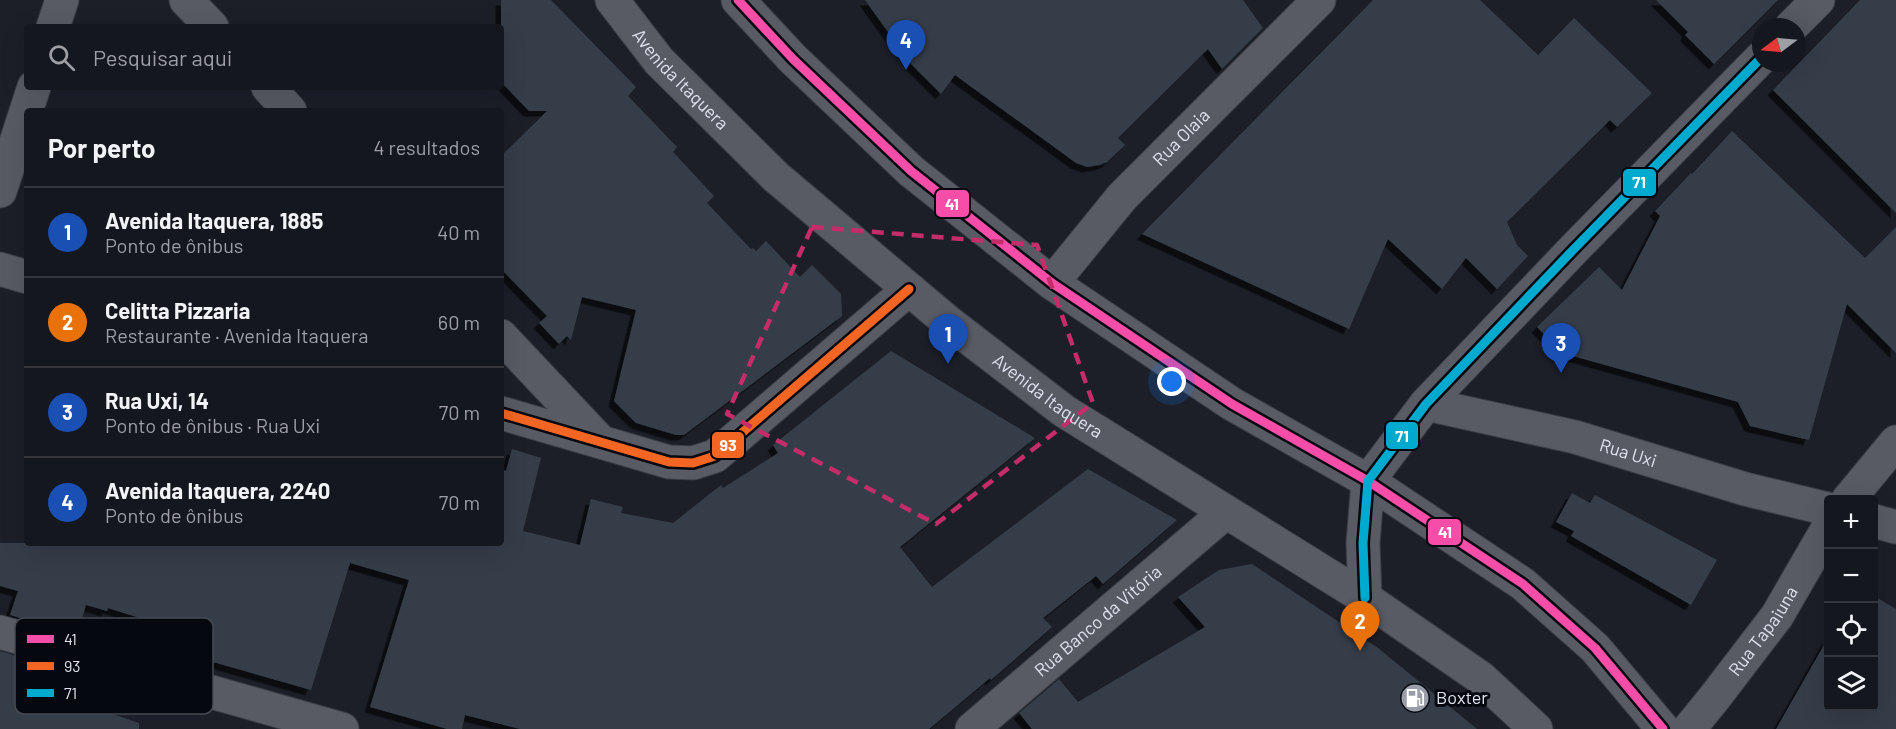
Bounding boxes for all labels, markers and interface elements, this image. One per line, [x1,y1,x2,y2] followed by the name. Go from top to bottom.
[1752,18,1806,72] north arrow
[886,20,926,70] pin: 4
[24,24,504,90] search box
[628,24,734,134] street label: Avenida Itaquera
[45,41,78,74] icon: search
[93,44,232,70] text: Pesquisar aqui
[1148,104,1214,170] street label: Rua Olaia
[48,132,156,163] text: Por perto
[373,135,480,159] text: 4 resultados
[1622,168,1657,197] line badge: 71
[1632,172,1646,191] text: 71
[935,189,970,218] line badge: 41
[945,194,959,213] text: 41
[105,207,323,233] text: Avenida Itaquera, 1885
[64,220,71,244] text: 1
[437,220,480,244] text: 40 m
[105,233,243,257] text: Ponto de ônibus
[105,297,250,323] text: Celitta Pizzaria
[62,310,73,334] text: 2
[438,310,480,334] text: 60 m
[928,314,968,364] pin: 1
[105,323,369,347] text: Restaurante · Avenida Itaquera
[1542,324,1580,373] pin: 3
[989,348,1107,442] street label: Avenida Itaquera
[1157,367,1186,396] your location
[105,387,209,413] text: Rua Uxi, 14
[62,400,73,424] text: 3
[439,400,480,424] text: 70 m
[105,413,320,437] text: Ponto de ônibus · Rua Uxi
[1385,421,1419,450] line badge: 71
[1395,426,1409,445] text: 71
[711,431,745,459] line badge: 93
[1597,433,1659,471] street label: Rua Uxi
[719,435,737,454] text: 93
[105,477,330,503] text: Avenida Itaquera, 2240
[61,490,74,514] text: 4
[439,490,480,514] text: 70 m
[1824,495,1878,711] map controls
[1824,495,1878,549] button: +
[105,503,243,527] text: Ponto de ônibus
[1427,518,1462,546] line badge: 41
[1438,522,1452,541] text: 41
[1824,549,1878,603] button: −
[1029,560,1166,681] street label: Rua Banco da Vitória
[1723,582,1802,680] street label: Rua Tapaiuna
[1340,602,1380,651] pin: 2
[1824,603,1878,657] button: locate
[15,618,213,714] legend
[64,629,77,648] text: 41
[64,656,81,675] text: 93
[1824,657,1878,711] button: layers
[1399,682,1431,714] fuel station icon: Boxter
[64,683,77,702] text: 71
[1436,686,1488,708] place label: Boxter

